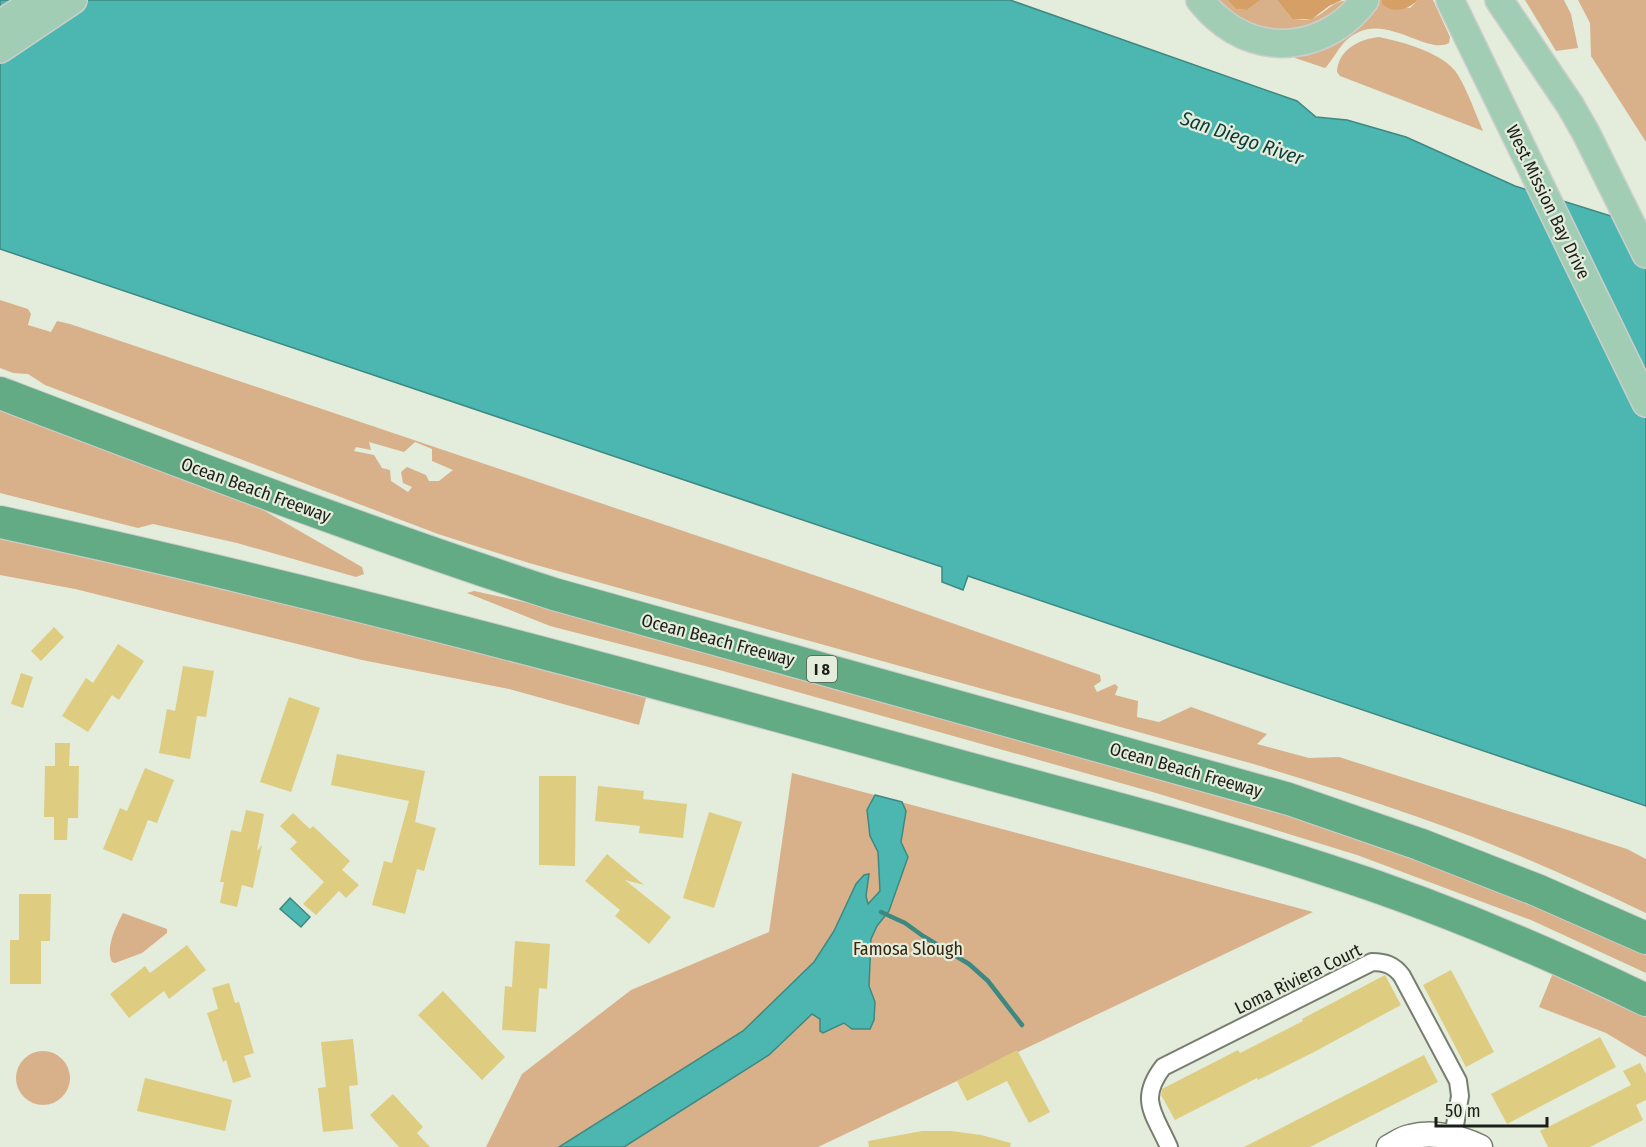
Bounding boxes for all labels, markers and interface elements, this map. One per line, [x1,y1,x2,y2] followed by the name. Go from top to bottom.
[1177,105,1307,171] water label: San Diego River
[1501,121,1595,283] street label: West Mission Bay Drive
[178,453,334,527] street label: Ocean Beach Freeway
[639,609,797,671] street label: Ocean Beach Freeway
[807,656,837,682] road number: I 8
[1107,738,1265,802] street label: Ocean Beach Freeway
[853,938,963,960] park label: Famosa Slough
[1231,939,1365,1019] street label: Loma Riviera Court
[1436,1090,1547,1128] scale bar
[1445,1100,1481,1122] text: 50 m

